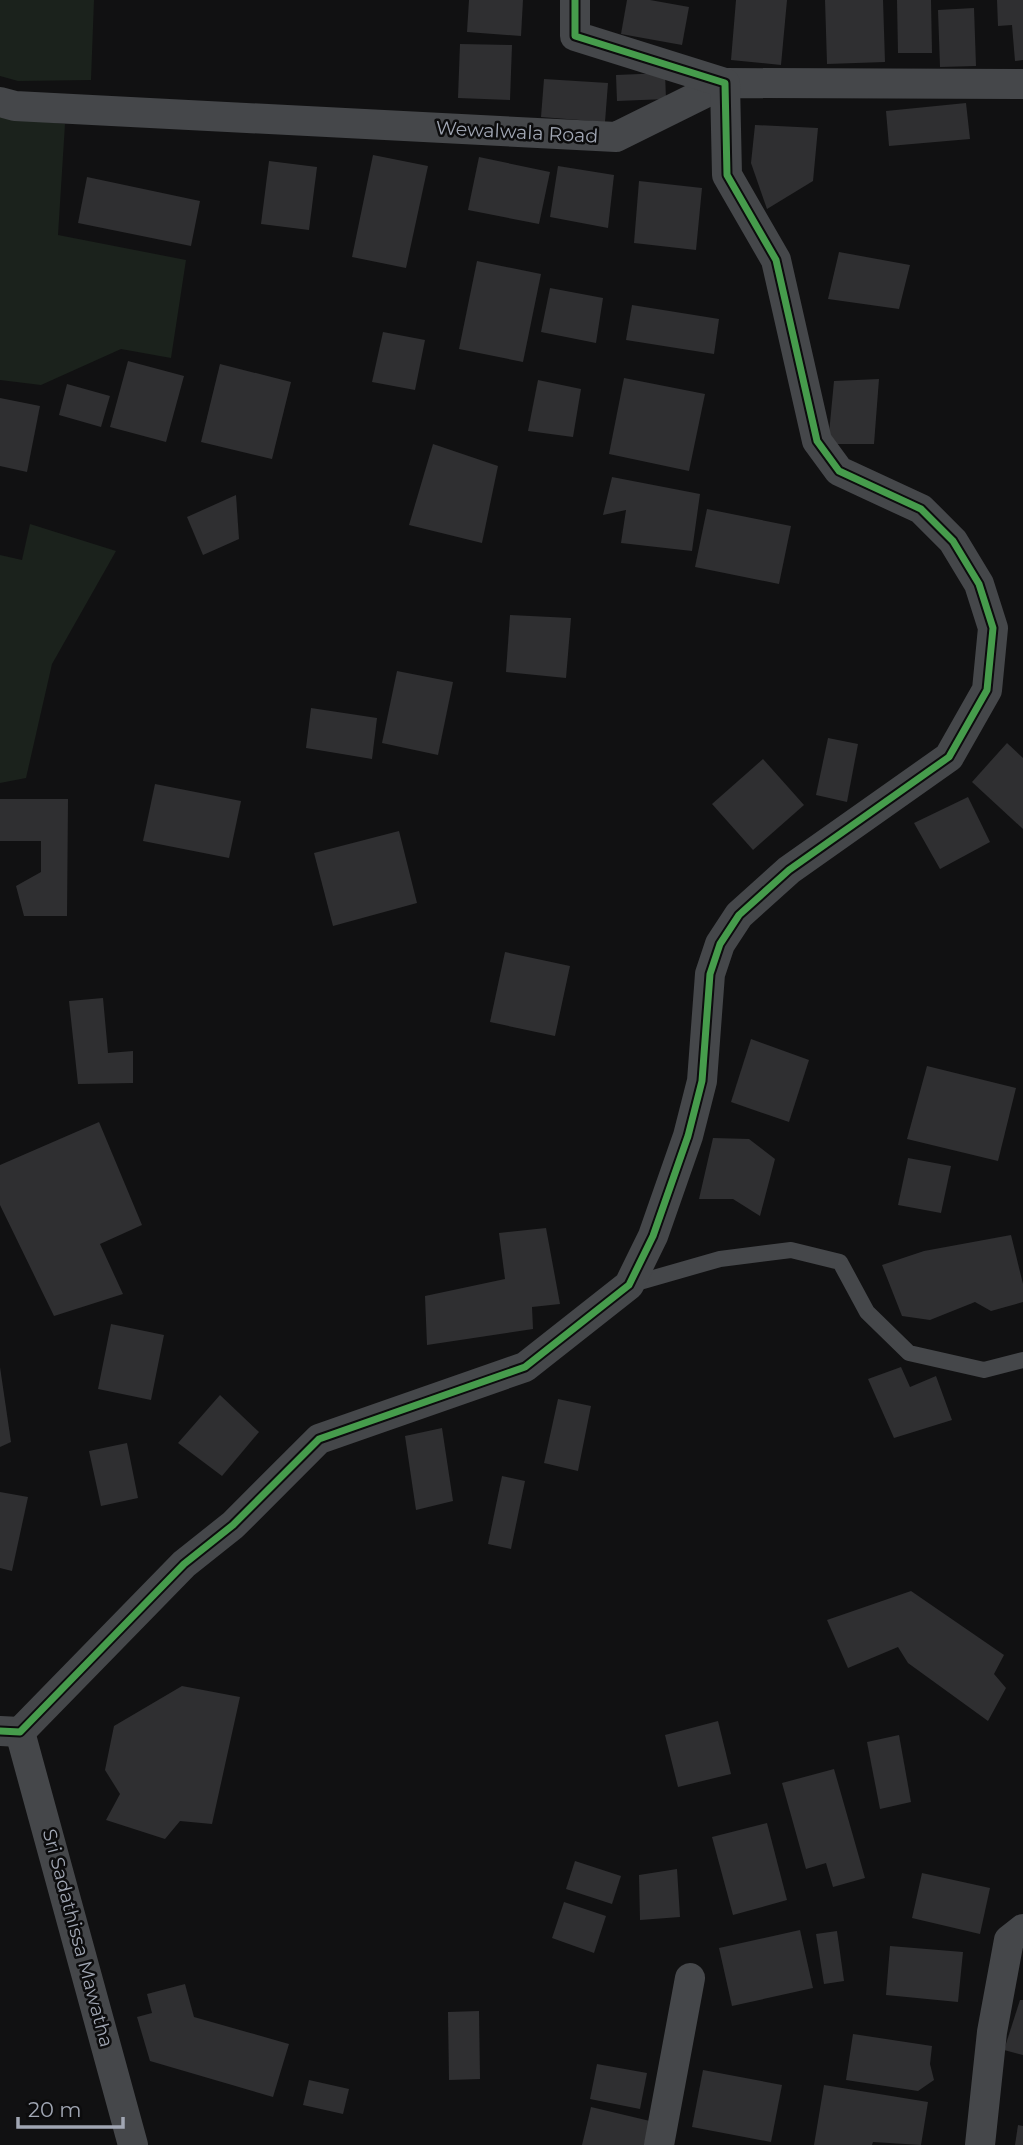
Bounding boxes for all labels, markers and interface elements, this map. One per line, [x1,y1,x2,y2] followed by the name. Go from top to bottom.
[435,116,599,148] street label: Wewalwala Road
[38,1826,118,2050] street label: Sri Sadathissa Mawatha
[18,2086,122,2130] scale bar
[28,2097,82,2122] text: 20 m

